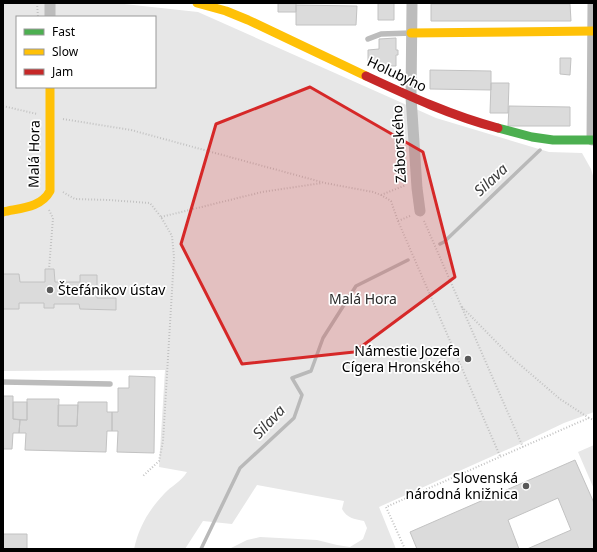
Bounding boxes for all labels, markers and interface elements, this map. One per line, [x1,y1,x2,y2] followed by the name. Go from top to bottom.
[16,16,156,88] legend
[52,23,76,40] text: Fast
[52,43,79,60] text: Slow
[364,51,430,96] street label: Holubyho
[51,63,73,80] text: Jam
[387,105,410,183] street label: Záborského
[23,120,44,188] street label: Malá Hora
[469,158,512,200] water label: Silava
[58,280,166,299] place label: Štefánikov ústav
[45,285,55,295] marker: Štefánikov ústav
[329,289,397,308] park label: Malá Hora
[342,341,460,376] place label: Námestie Jozefa Cígera Hronského
[463,354,473,364] marker: Námestie Jozefa Cígera Hronského
[248,400,289,443] water label: Silava
[406,468,518,503] place label: Slovenská národná knižnica
[521,481,531,491] marker: Slovenská národná knižnica

